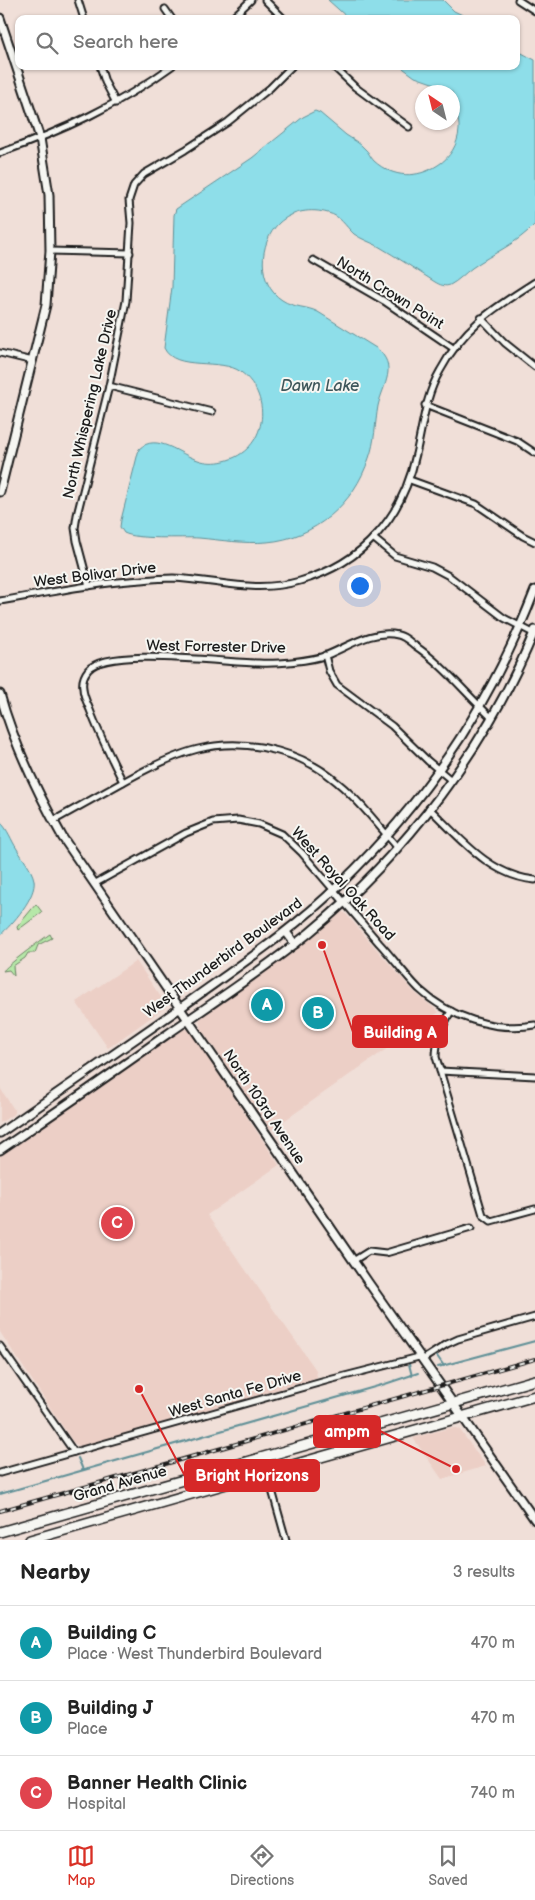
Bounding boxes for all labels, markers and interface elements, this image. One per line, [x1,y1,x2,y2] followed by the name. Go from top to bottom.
[15,15,520,70] search box
[33,29,61,57] icon: search
[73,31,178,54] text: Search here
[415,85,460,130] north arrow
[333,252,448,334] street label: North Crown Point
[59,307,121,501] street label: North Whispering Lake Drive
[281,377,359,396] water label: Dawn Lake
[33,558,157,592] street label: West Bolivar Drive
[347,573,373,599] your location
[146,636,286,658] street label: West Forrester Drive
[287,823,399,945] street label: West Royal Oak Road
[140,894,306,1022] street label: West Thunderbird Boulevard
[251,986,283,1024] pin: A
[302,994,334,1032] pin: B
[353,1016,447,1047] callout: Building A
[363,1024,437,1043] text: Building A
[219,1046,309,1168] street label: North 103rd Avenue
[101,1204,133,1242] pin: C
[167,1366,304,1422] street label: West Santa Fe Drive
[314,1416,380,1447] callout: ampm
[324,1423,370,1442] text: ampm
[185,1460,319,1491] callout: Bright Horizons
[71,1462,169,1506] street label: Grand Avenue
[195,1467,309,1486] text: Bright Horizons
[20,1560,90,1585] text: Nearby
[453,1563,515,1582] text: 3 results
[67,1622,156,1645] text: Building C
[31,1634,41,1653] text: A
[470,1634,515,1653] text: 470 m
[67,1645,322,1664] text: Place · West Thunderbird Boulevard
[67,1697,153,1720] text: Building J
[30,1709,42,1728] text: B
[470,1709,515,1728] text: 470 m
[67,1720,108,1739] text: Place
[67,1772,247,1795] text: Banner Health Clinic
[30,1784,42,1803] text: C
[470,1784,515,1803] text: 740 m
[67,1795,126,1814] text: Hospital
[67,1842,95,1889] tab: Map
[230,1842,294,1889] tab: Directions
[428,1842,468,1889] tab: Saved

